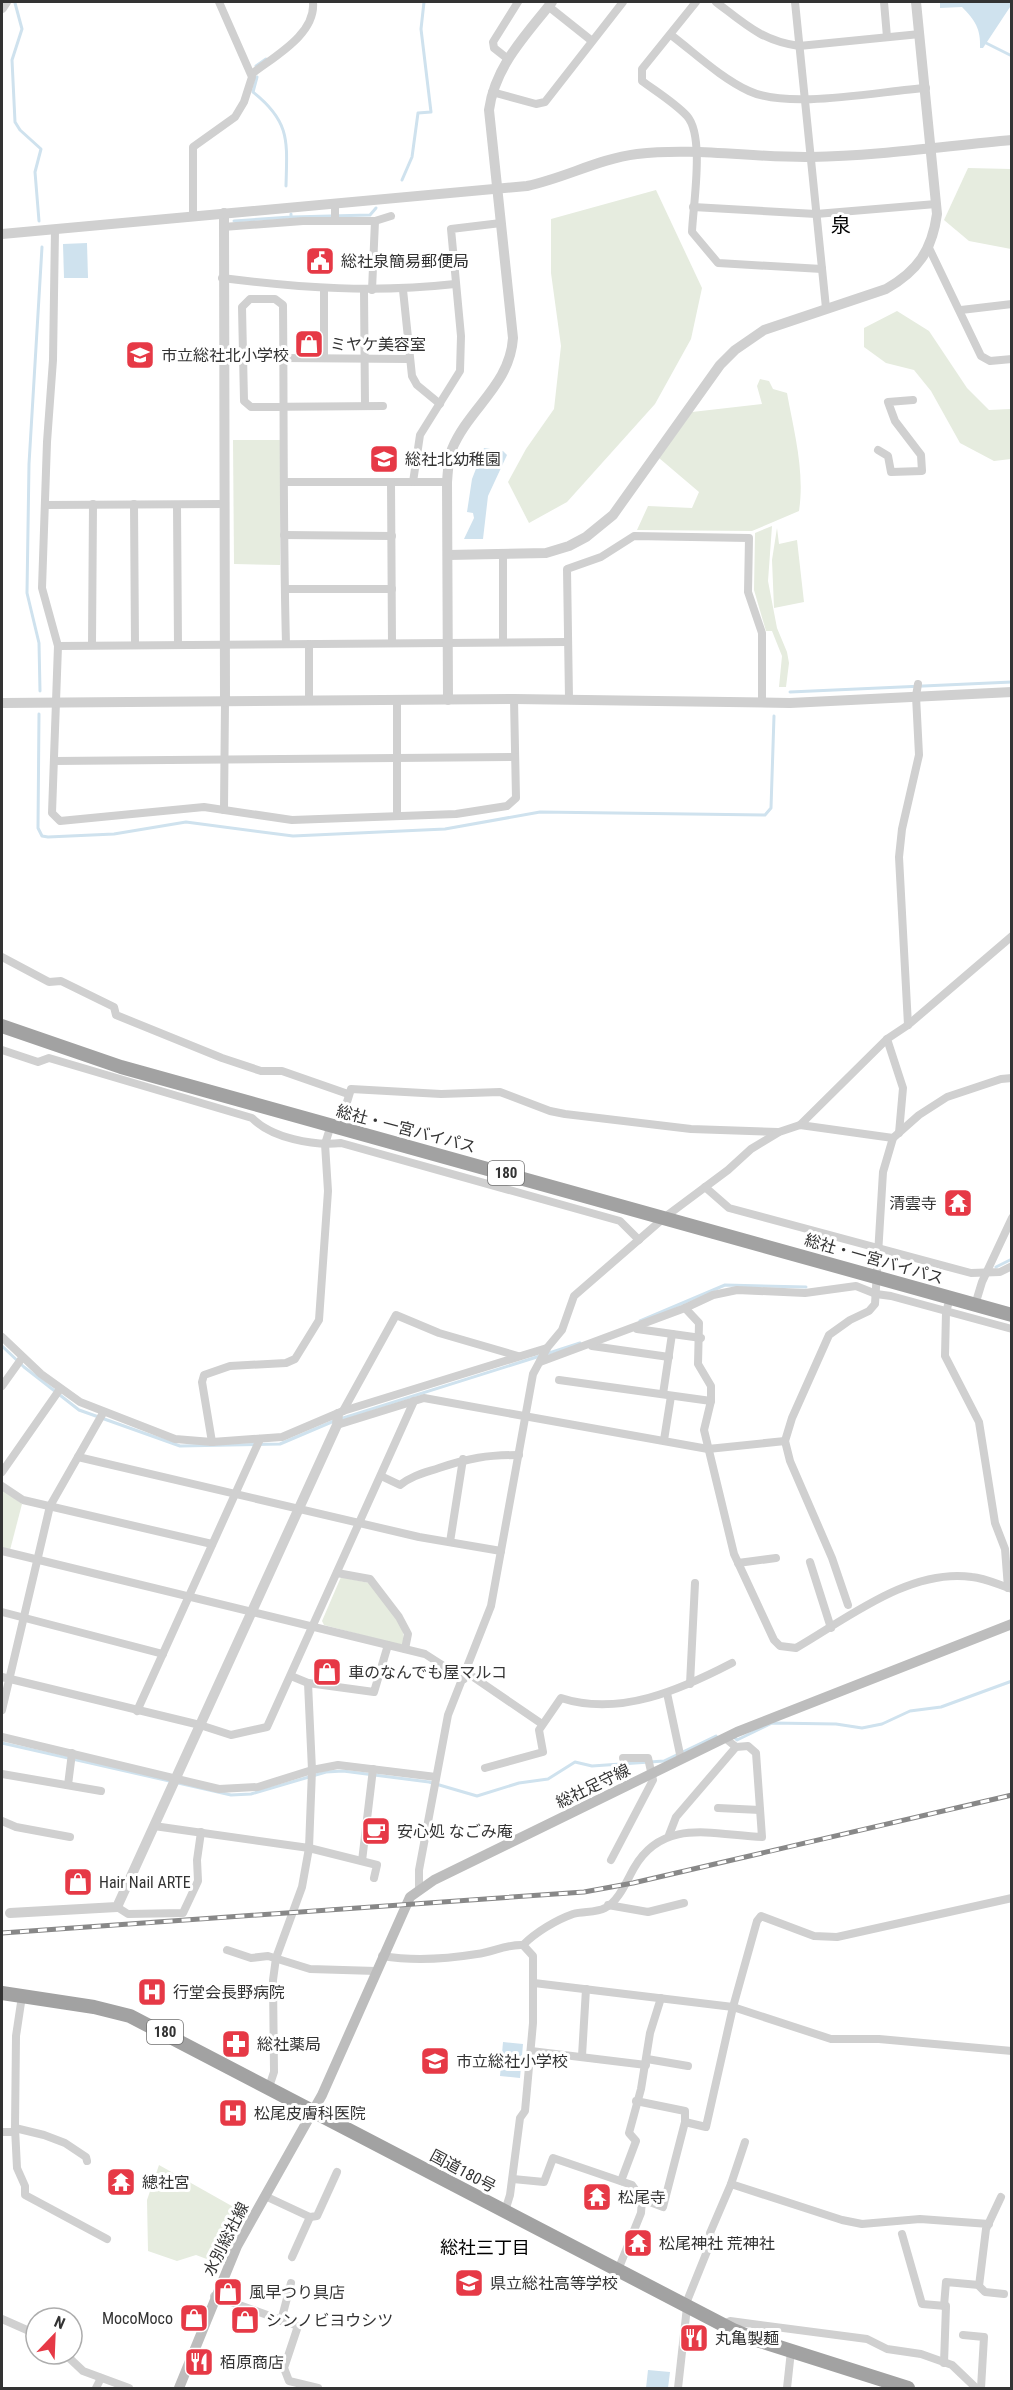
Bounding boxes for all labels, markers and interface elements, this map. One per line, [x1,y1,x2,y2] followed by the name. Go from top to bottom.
[831,213,851,237] district label: 泉
[304,245,336,277] public building icon: 総社泉簡易郵便局
[341,252,469,271] place label: 総社泉簡易郵便局
[293,328,325,360] shop icon: ミヤケ美容室
[330,335,426,354] place label: ミヤケ美容室
[124,339,156,371] school or university icon: 市立総社北小学校
[161,346,289,365] place label: 市立総社北小学校
[368,443,400,475] school or university icon: 総社北幼稚園
[405,450,501,469] place label: 総社北幼稚園
[334,1101,478,1157] street label: 総社・一宮バイパス
[488,1161,524,1185] road number: 180
[942,1187,974,1219] temple icon: 清雲寺
[889,1194,937,1213] place label: 清雲寺
[802,1230,946,1288] street label: 総社・一宮バイパス
[311,1656,343,1688] shop icon: 車のなんでも屋マルコ
[348,1663,507,1682] place label: 車のなんでも屋マルコ
[553,1760,633,1812] street label: 総社足守線
[360,1815,392,1847] cafe icon: 安心処 なごみ庵
[397,1822,513,1841] place label: 安心処 なごみ庵
[62,1866,94,1898] shop icon: Hair Nail ARTE
[99,1873,191,1892] place label: Hair Nail ARTE
[136,1976,168,2008] hospital icon: 行堂会長野病院
[173,1983,285,2002] place label: 行堂会長野病院
[147,2020,183,2044] road number: 180
[220,2028,252,2060] pharmacy icon: 総社薬局
[257,2035,321,2054] place label: 総社薬局
[419,2045,451,2077] school or university icon: 市立総社小学校
[456,2052,568,2071] place label: 市立総社小学校
[217,2097,249,2129] hospital icon: 松尾皮膚科医院
[254,2104,366,2123] place label: 松尾皮膚科医院
[427,2146,499,2196] street label: 国道180号
[105,2166,137,2198] temple icon: 總社宮
[142,2173,190,2192] place label: 總社宮
[581,2181,613,2213] temple icon: 松尾寺
[618,2188,666,2207] place label: 松尾寺
[199,2199,253,2279] street label: 水別総社線
[622,2227,654,2259] temple icon: 松尾神社 荒神社
[659,2234,775,2253] place label: 松尾神社 荒神社
[440,2237,530,2258] district label: 総社三丁目
[453,2267,485,2299] school or university icon: 県立総社高等学校
[490,2274,618,2293] place label: 県立総社高等学校
[212,2276,244,2308] shop icon: 風早つり具店
[249,2283,345,2302] place label: 風早つり具店
[178,2302,210,2334] shop icon: MocoMoco
[229,2304,261,2336] shop icon: シンノビヨウシツ
[24,2306,84,2366] north arrow
[102,2309,173,2328] place label: MocoMoco
[266,2311,393,2330] place label: シンノビヨウシツ
[51,2312,68,2333] text: N
[678,2322,710,2354] restaurant icon: 丸亀製麺
[715,2329,779,2348] place label: 丸亀製麺
[183,2346,215,2378] restaurant icon: 栢原商店
[220,2353,284,2372] place label: 栢原商店

